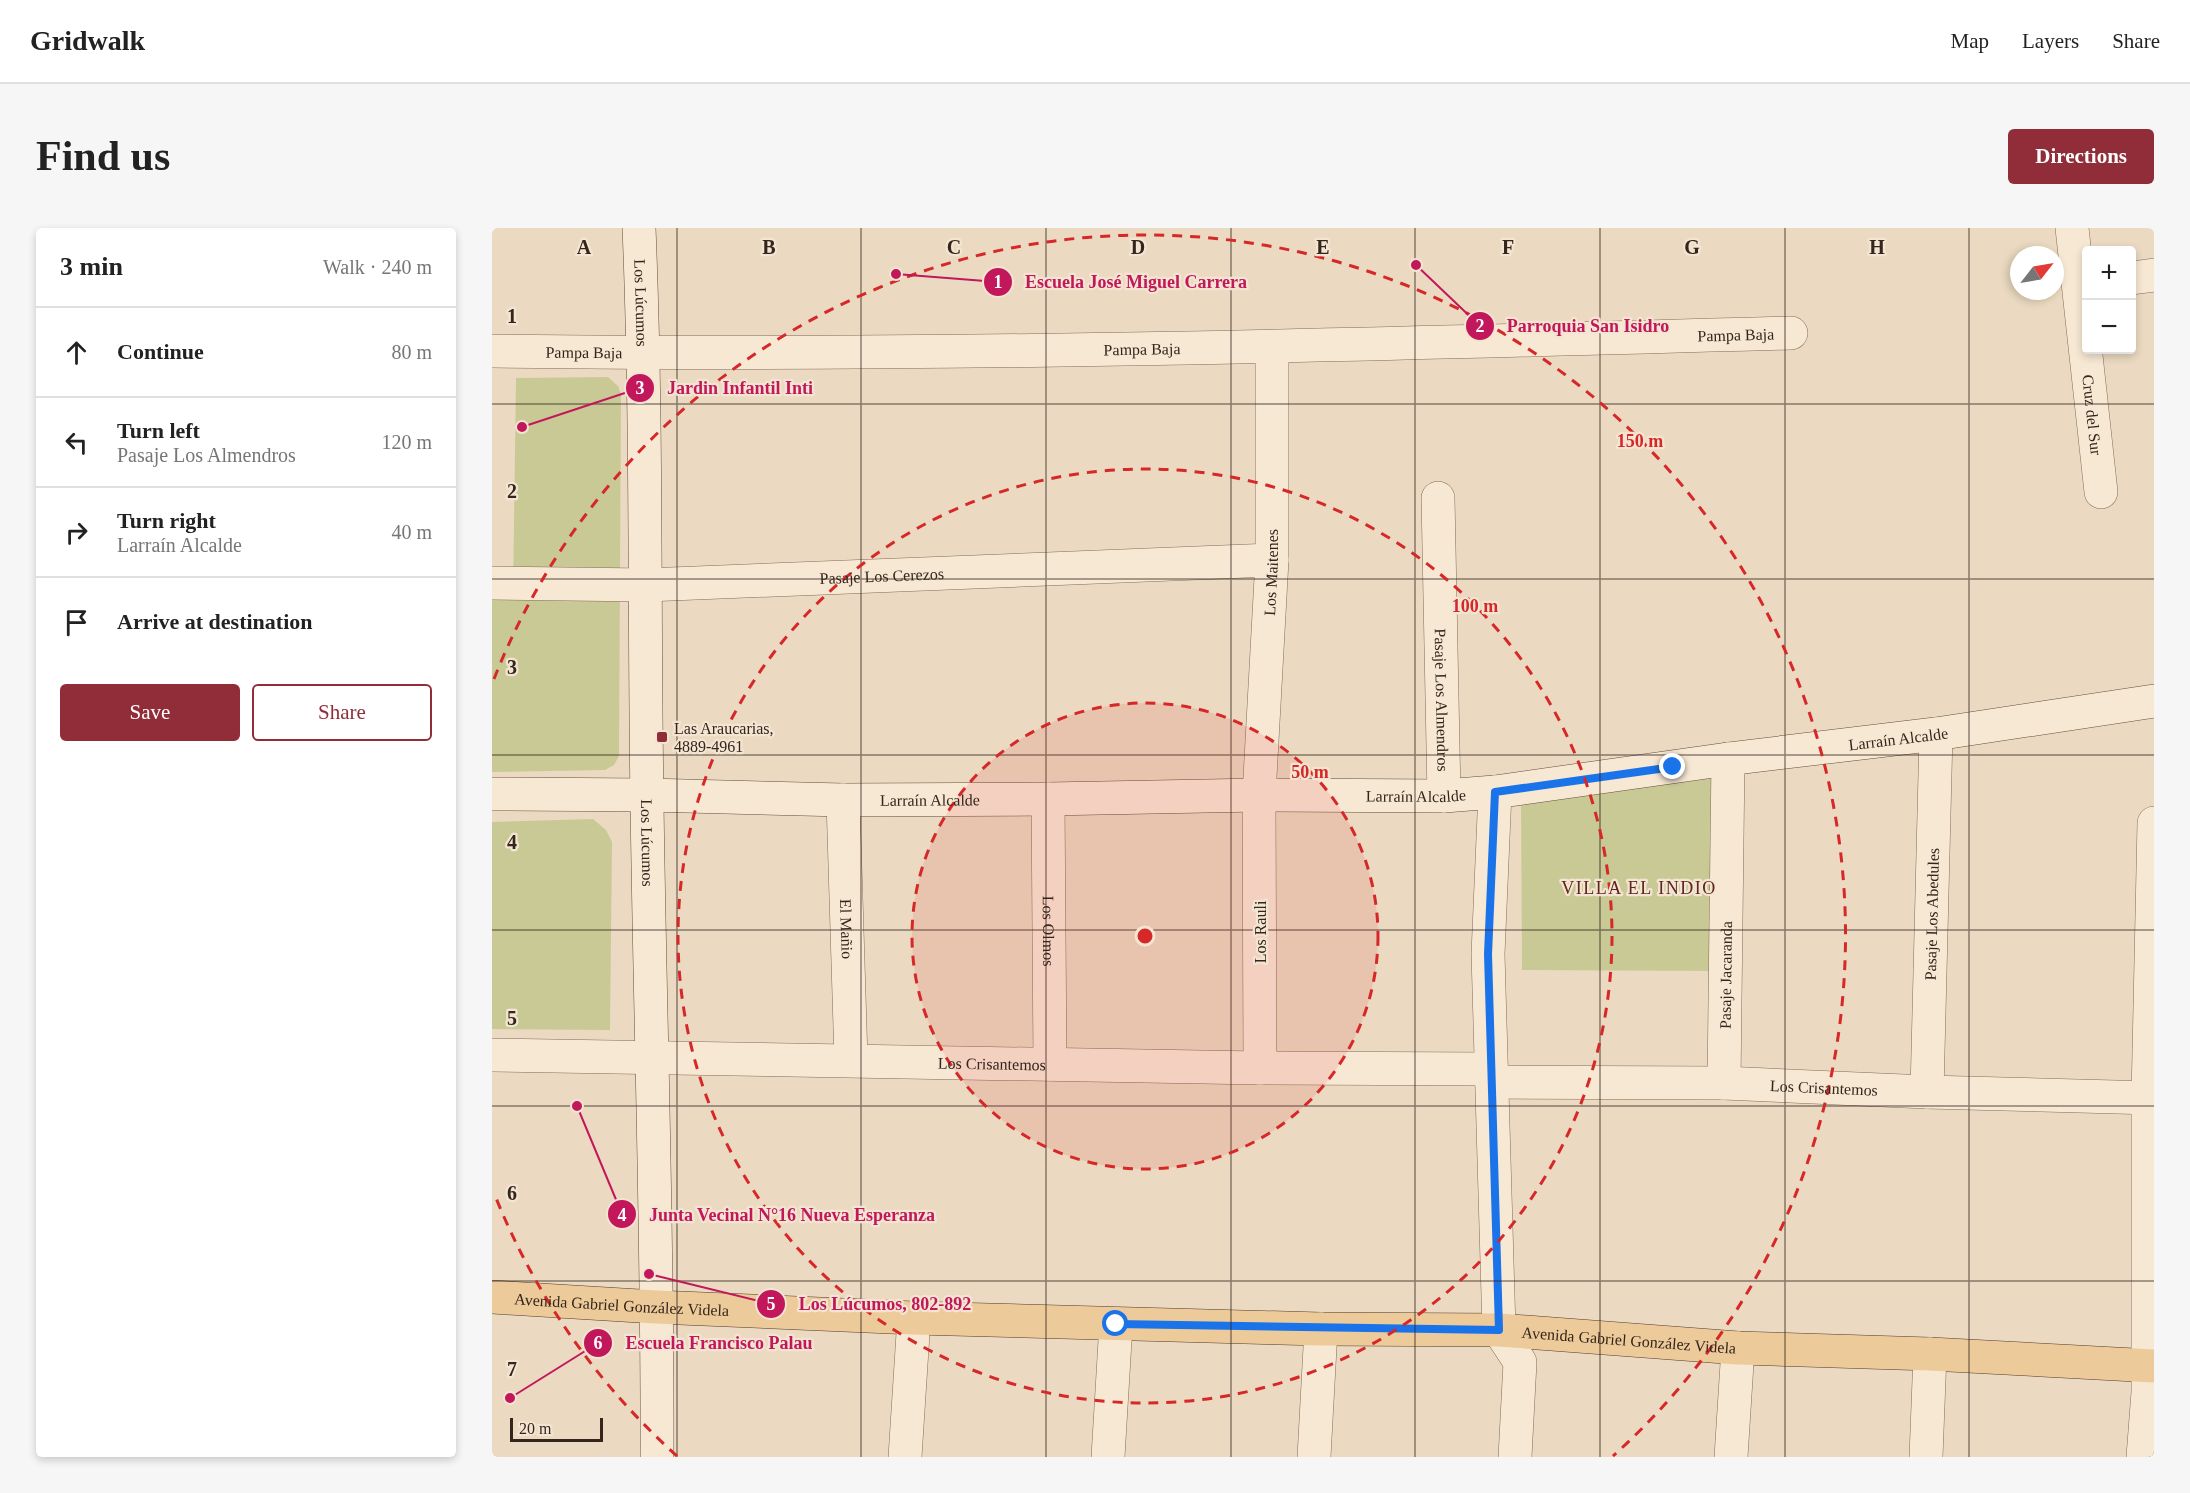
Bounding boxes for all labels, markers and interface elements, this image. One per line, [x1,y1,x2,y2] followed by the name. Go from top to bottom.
[30,25,145,56] text: Gridwalk
[1951,29,1989,53] text: Map
[2022,29,2079,53] text: Layers
[2112,29,2160,53] text: Share
[2008,129,2154,184] button: Directions
[36,133,170,179] text: Find us
[577,236,592,258] text: A
[762,236,776,258] text: B
[947,236,961,258] text: C
[1131,236,1145,258] text: D
[1316,236,1330,258] text: E
[1502,236,1514,258] text: F
[1684,236,1700,258] text: G
[1869,236,1885,258] text: H
[2010,246,2064,300] north arrow
[2082,246,2136,354] map controls
[2082,246,2136,300] button: +
[60,252,123,281] text: 3 min
[323,256,432,278] text: Walk · 240 m
[632,259,651,347] street label: Los Lúcumos
[983,264,1259,300] callout: Escuela José Miguel Carrera
[994,272,1003,292] text: 1
[1025,272,1247,292] text: Escuela José Miguel Carrera
[2082,300,2136,354] button: −
[507,305,517,327] text: 1
[1465,308,1681,344] callout: Parroquia San Isidro
[1476,316,1485,336] text: 2
[1507,316,1669,336] text: Parroquia San Isidro
[1697,325,1774,344] street label: Pampa Baja
[60,336,93,369] icon: ahead
[117,339,204,364] text: Continue
[1103,340,1181,358] street label: Pampa Baja
[391,341,432,363] text: 80 m
[545,343,623,362] street label: Pampa Baja
[625,370,825,406] callout: Jardin Infantil Inti
[2080,374,2105,457] street label: Cruz del Sur
[636,378,645,398] text: 3
[667,378,813,398] text: Jardin Infantil Inti
[117,418,200,443] text: Turn left
[60,426,93,459] icon: left
[381,431,432,453] text: 120 m
[1617,431,1663,451] text: 150 m
[117,444,296,466] text: Pasaje Los Almendros
[507,480,517,502] text: 2
[117,508,216,533] text: Turn right
[60,516,93,549] icon: right
[391,521,432,543] text: 40 m
[1260,529,1281,616] street label: Los Maitenes
[117,534,242,556] text: Larraín Alcalde
[819,565,944,587] street label: Pasaje Los Cerezos
[1452,596,1498,616] text: 100 m
[60,606,93,639] icon: arrive
[117,609,313,634] text: Arrive at destination
[1432,628,1452,772] street label: Pasaje Los Almendros
[507,656,517,678] text: 3
[60,684,240,741] button: Save
[252,684,432,741] button: Share
[674,720,774,755] place label: Las Araucarias, 4889-4961
[1848,724,1949,753] street label: Larraín Alcalde
[655,730,669,744] marker: Las Araucarias, 4889-4961
[1659,753,1685,779] route end
[1291,762,1329,782] text: 50 m
[1366,786,1467,805] street label: Larraín Alcalde
[880,791,980,808] street label: Larraín Alcalde
[638,799,657,887] street label: Los Lúcumos
[507,831,517,853] text: 4
[1921,848,1942,981] street label: Pasaje Los Abedules
[1561,878,1717,898] district label: VILLA EL INDIO
[1040,896,1058,966] street label: Los Olmos
[838,899,856,959] street label: El Mañio
[1252,900,1269,963] street label: Los Rauli
[1716,921,1735,1029] street label: Pasaje Jacaranda
[1135,926,1155,946] centre of rings
[507,1007,517,1029] text: 5
[938,1054,1046,1073] street label: Los Crisantemos
[1770,1077,1878,1098] street label: Los Crisantemos
[507,1182,517,1204] text: 6
[607,1196,947,1232] callout: Junta Vecinal N°16 Nueva Esperanza
[618,1205,627,1225] text: 4
[649,1205,935,1225] text: Junta Vecinal N°16 Nueva Esperanza
[756,1286,983,1322] callout: Los Lúcumos, 802-892
[514,1290,729,1319] street label: Avenida Gabriel González Videla
[767,1294,776,1314] text: 5
[799,1294,971,1314] text: Los Lúcumos, 802-892
[1102,1310,1128,1336] route start
[1521,1323,1737,1356] street label: Avenida Gabriel González Videla
[583,1325,824,1361] callout: Escuela Francisco Palau
[594,1333,603,1353] text: 6
[626,1333,813,1353] text: Escuela Francisco Palau
[507,1358,517,1380] text: 7
[510,1415,603,1442] scale bar
[519,1420,551,1437] text: 20 m

